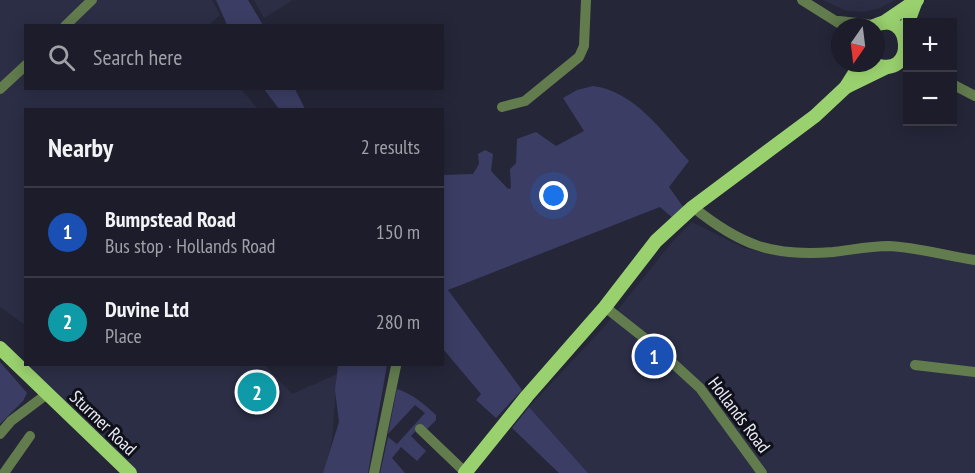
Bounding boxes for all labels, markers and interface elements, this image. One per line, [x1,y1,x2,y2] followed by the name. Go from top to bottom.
[831,18,885,72] north arrow
[903,18,957,126] map controls
[903,18,957,72] button: +
[24,24,444,90] search box
[45,41,78,74] icon: search
[93,43,182,71] text: Search here
[903,72,957,126] button: −
[48,131,113,164] text: Nearby
[361,134,420,160] text: 2 results
[539,181,568,210] your location
[105,205,236,233] text: Bumpstead Road
[63,219,72,245] text: 1
[376,219,420,245] text: 150 m
[105,233,276,259] text: Bus stop · Hollands Road
[105,295,189,323] text: Duvine Ltd
[63,309,72,335] text: 2
[376,309,420,335] text: 280 m
[105,323,142,349] text: Place
[634,334,674,378] pin: 1
[238,370,276,414] pin: 2
[703,372,775,457] street label: Hollands Road
[65,385,142,460] street label: Sturmer Road

